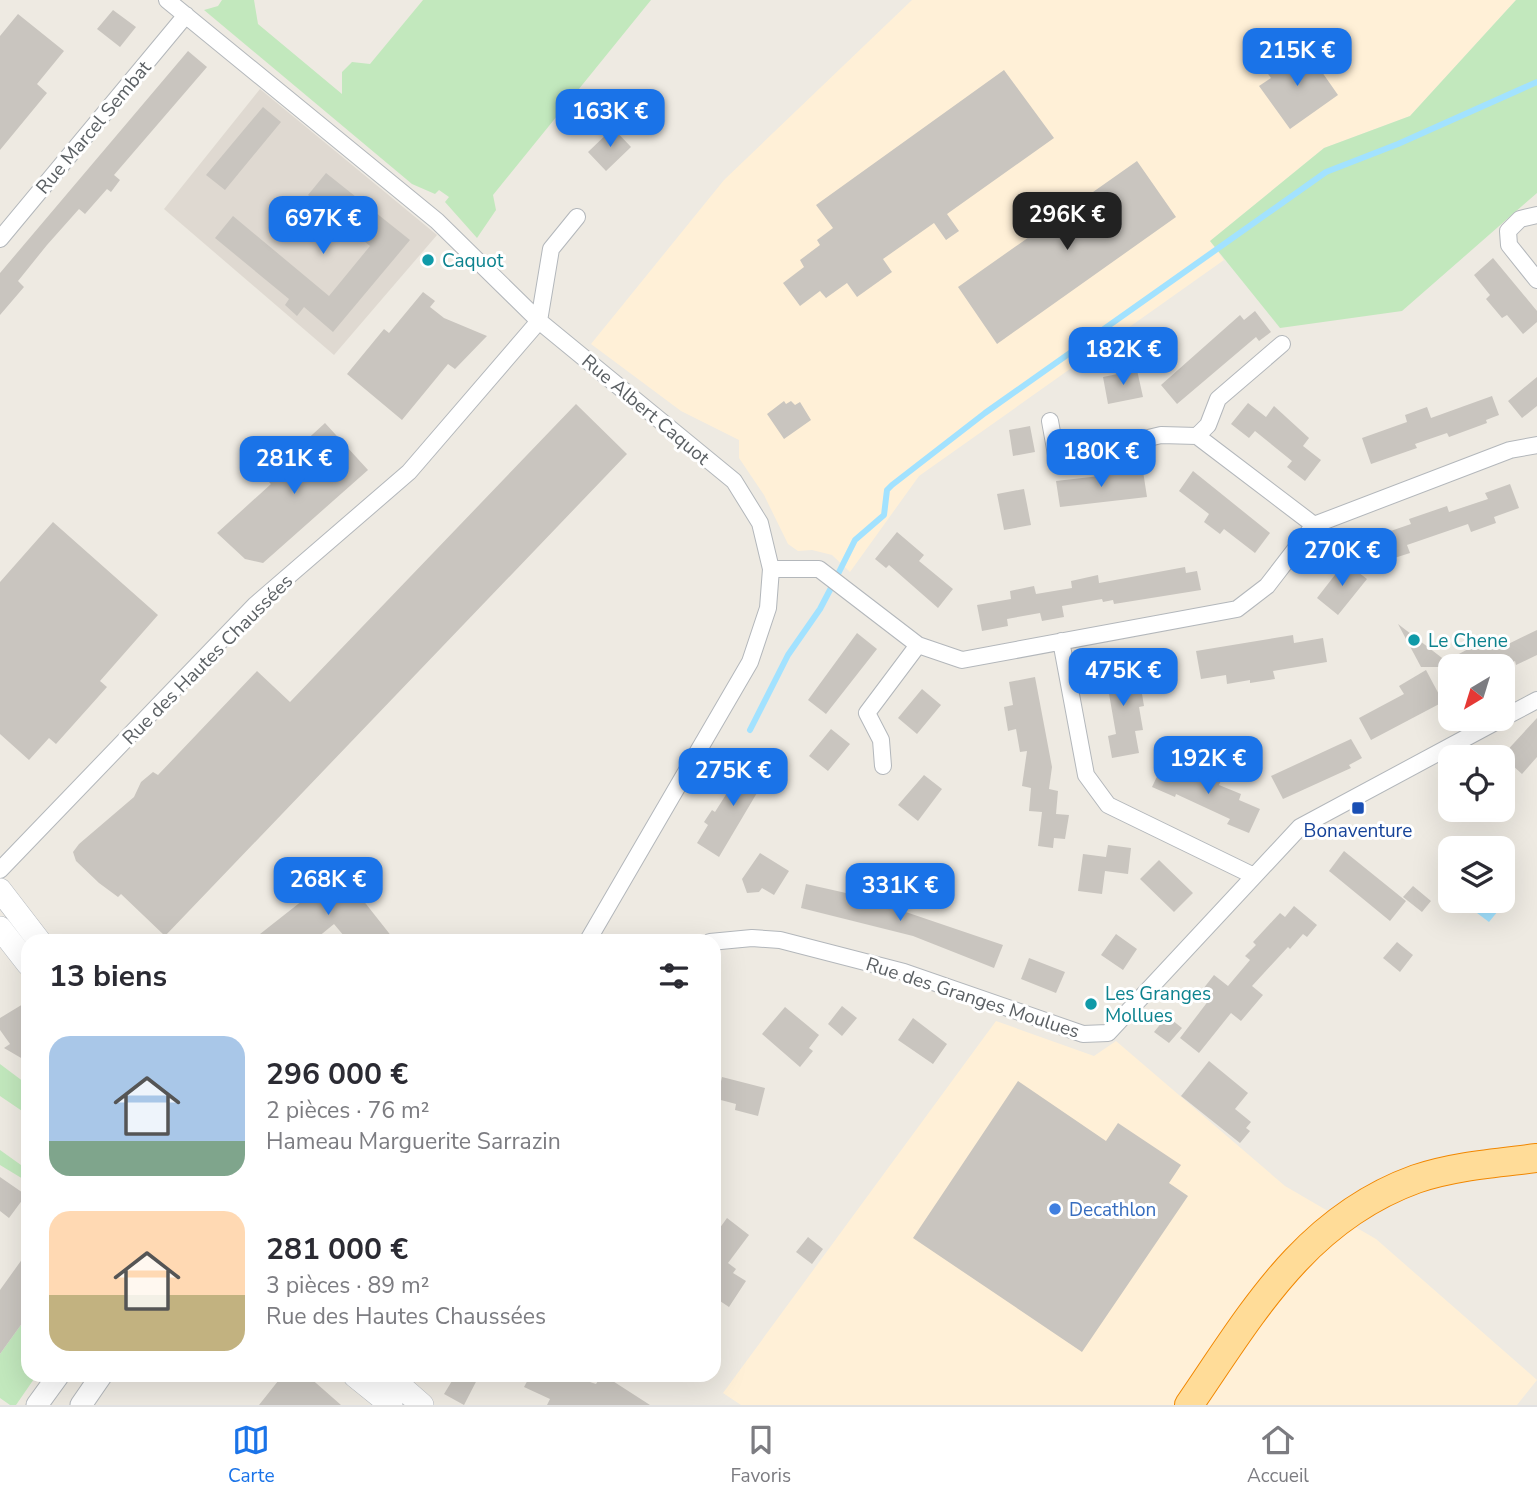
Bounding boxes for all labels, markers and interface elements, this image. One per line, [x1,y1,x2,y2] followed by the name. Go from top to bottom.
[1240,28,1354,88] pin: 215K €
[1259,35,1335,66] text: 215K €
[30,55,157,200] street label: Rue Marcel Sembat
[553,90,667,149] pin: 163K €
[572,96,648,127] text: 163K €
[1010,192,1124,252] pin: 296K €
[266,196,380,256] pin: 697K €
[1029,199,1105,230] text: 296K €
[285,203,361,234] text: 697K €
[442,248,504,274] place label: Caquot
[420,252,436,268] marker: Caquot
[1066,328,1180,387] pin: 182K €
[1085,334,1161,365] text: 182K €
[576,349,715,471] street label: Rue Albert Caquot
[1044,430,1158,489] pin: 180K €
[237,436,351,496] pin: 281K €
[1063,436,1139,467] text: 180K €
[256,443,332,474] text: 281K €
[1285,528,1399,588] pin: 270K €
[1304,535,1380,566] text: 270K €
[117,569,299,751] street label: Rue des Hautes Chaussées
[1428,628,1508,654] place label: Le Chene
[1406,632,1422,648] marker: Le Chene
[1066,648,1180,708] pin: 475K €
[1438,654,1516,732] north arrow
[1438,654,1515,913] map controls
[1085,655,1161,686] text: 475K €
[1151,736,1265,796] pin: 192K €
[1170,743,1246,774] text: 192K €
[1438,745,1515,822] button: locate
[676,748,790,808] pin: 275K €
[695,755,771,786] text: 275K €
[1350,800,1366,816] marker: Bonaventure
[1304,818,1412,844] place label: Bonaventure
[1438,836,1515,913] button: layers
[271,858,385,917] pin: 268K €
[290,864,366,895] text: 268K €
[843,864,957,923] pin: 331K €
[862,870,938,901] text: 331K €
[863,951,1083,1045] street label: Rue des Granges Moulues
[49,956,167,997] text: 13 biens
[655,957,693,995] icon: filters
[1105,981,1211,1029] place label: Les Granges Mollues
[1083,996,1099,1012] marker: Les Granges Mollues
[266,1054,408,1095] text: 296 000 €
[105,1064,189,1148] icon: home
[266,1095,429,1126] text: 2 pièces · 76 m²
[266,1126,561,1157] text: Hameau Marguerite Sarrazin
[1069,1197,1156,1223] place label: Decathlon
[1047,1201,1063,1217] marker: Decathlon
[266,1229,408,1270] text: 281 000 €
[105,1239,189,1323] icon: home
[266,1270,429,1301] text: 3 pièces · 89 m²
[266,1301,546,1332] text: Rue des Hautes Chaussées
[228,1421,275,1489] tab: Carte
[730,1421,791,1489] tab: Favoris
[1247,1421,1309,1489] tab: Accueil

